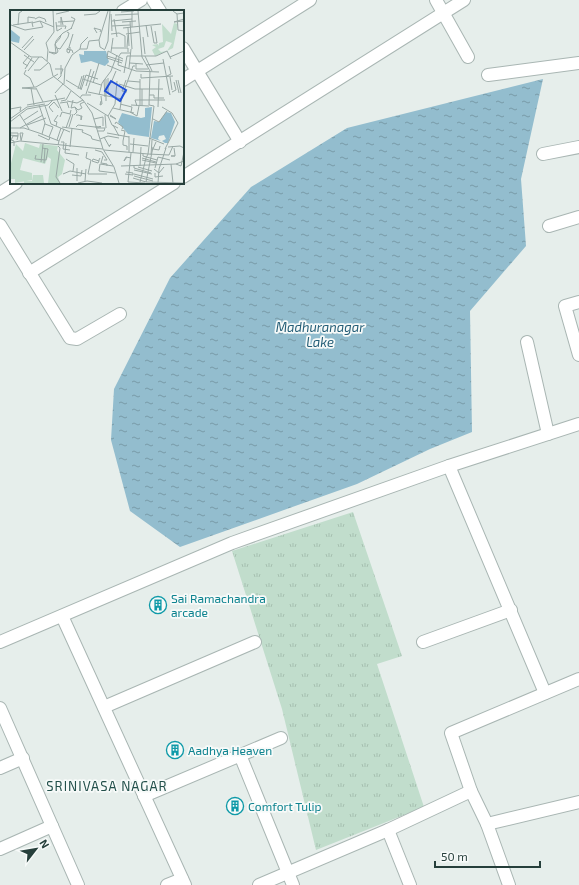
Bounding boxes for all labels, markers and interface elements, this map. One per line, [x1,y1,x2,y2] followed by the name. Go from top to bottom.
[10,10,184,184] inset map
[276,319,365,350] water label: Madhuranagar Lake
[171,591,266,619] place label: Sai Ramachandra arcade
[148,595,168,615] building icon: Sai Ramachandra arcade
[165,740,185,760] building icon: Aadhya Heaven
[188,743,272,757] place label: Aadhya Heaven
[46,778,168,794] district label: SRINIVASA NAGAR
[225,796,245,816] building icon: Comfort Tulip
[248,799,322,813] place label: Comfort Tulip
[16,829,56,869] north arrow
[37,837,53,850] text: N
[435,843,540,869] scale bar
[441,849,468,863] text: 50 m

